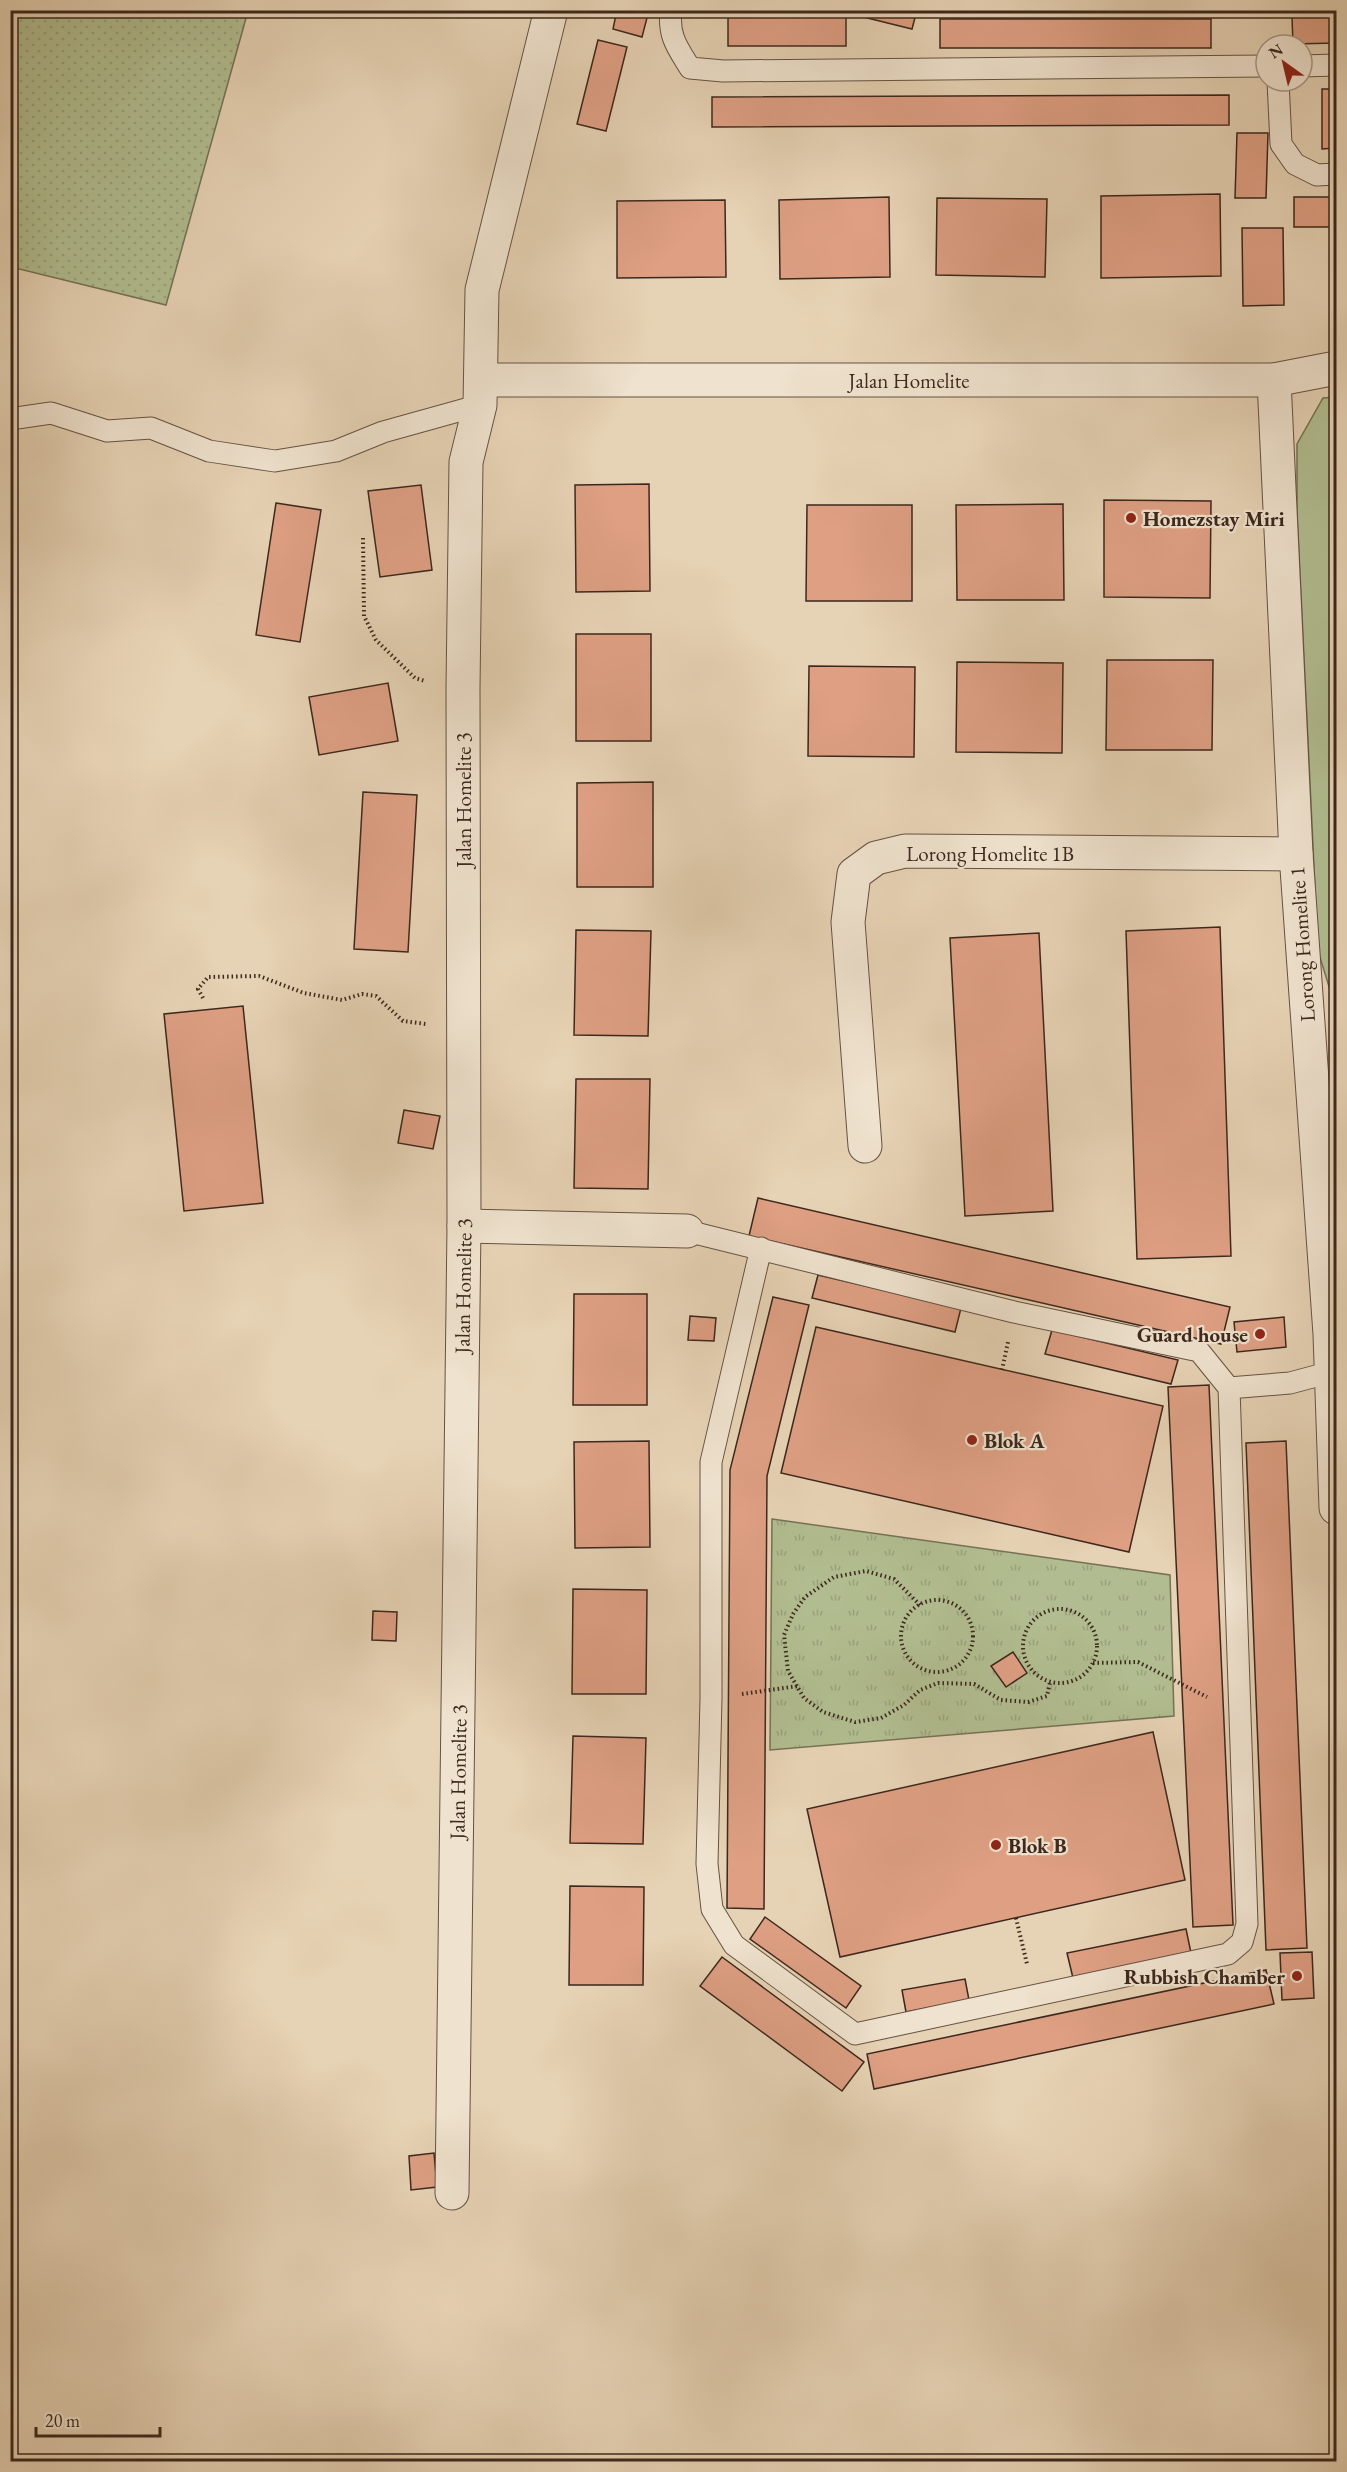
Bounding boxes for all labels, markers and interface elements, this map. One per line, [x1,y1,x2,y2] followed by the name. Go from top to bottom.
[1254,33,1314,93] north arrow
[1265,39,1287,63] text: N
[846,367,970,394] street label: Jalan Homelite
[1143,505,1285,532] place label: Homezstay Miri
[1124,511,1138,525] marker: Homezstay Miri
[450,732,477,870] street label: Jalan Homelite 3
[906,840,1074,867] street label: Lorong Homelite 1B
[1283,865,1321,1023] street label: Lorong Homelite 1
[448,1218,478,1356] street label: Jalan Homelite 3
[1137,1321,1248,1348] place label: Guard house
[1253,1327,1267,1341] marker: Guard house
[984,1427,1045,1454] place label: Blok A
[965,1433,979,1447] marker: Blok A
[443,1704,473,1842] street label: Jalan Homelite 3
[1008,1832,1067,1859] place label: Blok B
[989,1838,1003,1852] marker: Blok B
[1124,1963,1285,1990] place label: Rubbish Chamber
[1290,1969,1304,1983] marker: Rubbish Chamber
[36,2400,160,2438] scale bar
[45,2409,80,2432] text: 20 m

